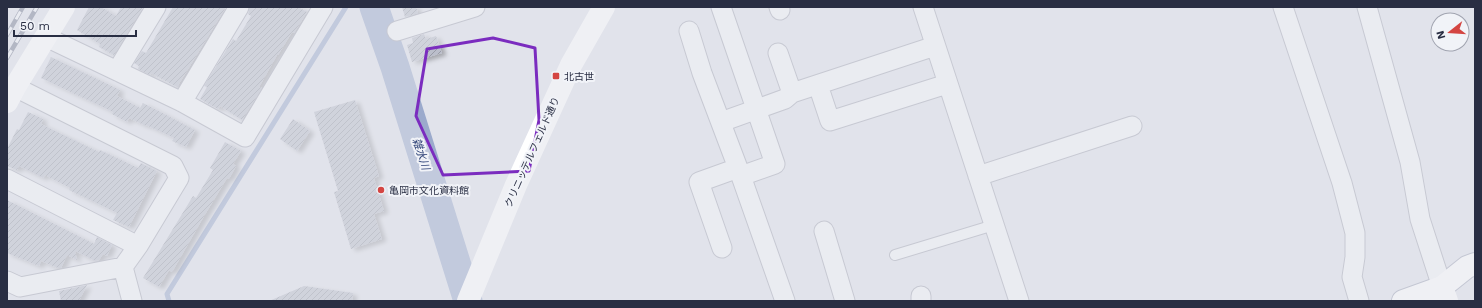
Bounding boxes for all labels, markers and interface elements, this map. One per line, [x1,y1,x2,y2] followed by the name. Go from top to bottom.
[14,12,136,38] scale bar
[1430,12,1470,52] north arrow
[20,19,50,33] text: 50 m
[1434,29,1448,41] text: N
[551,71,561,81] marker: 北古世
[564,71,594,82] place label: 北古世
[503,95,561,209] street label: クリニッテルフェルド通り
[410,136,433,173] water label: 雑水川
[376,185,386,195] marker: 亀岡市文化資料館
[389,185,469,196] place label: 亀岡市文化資料館

